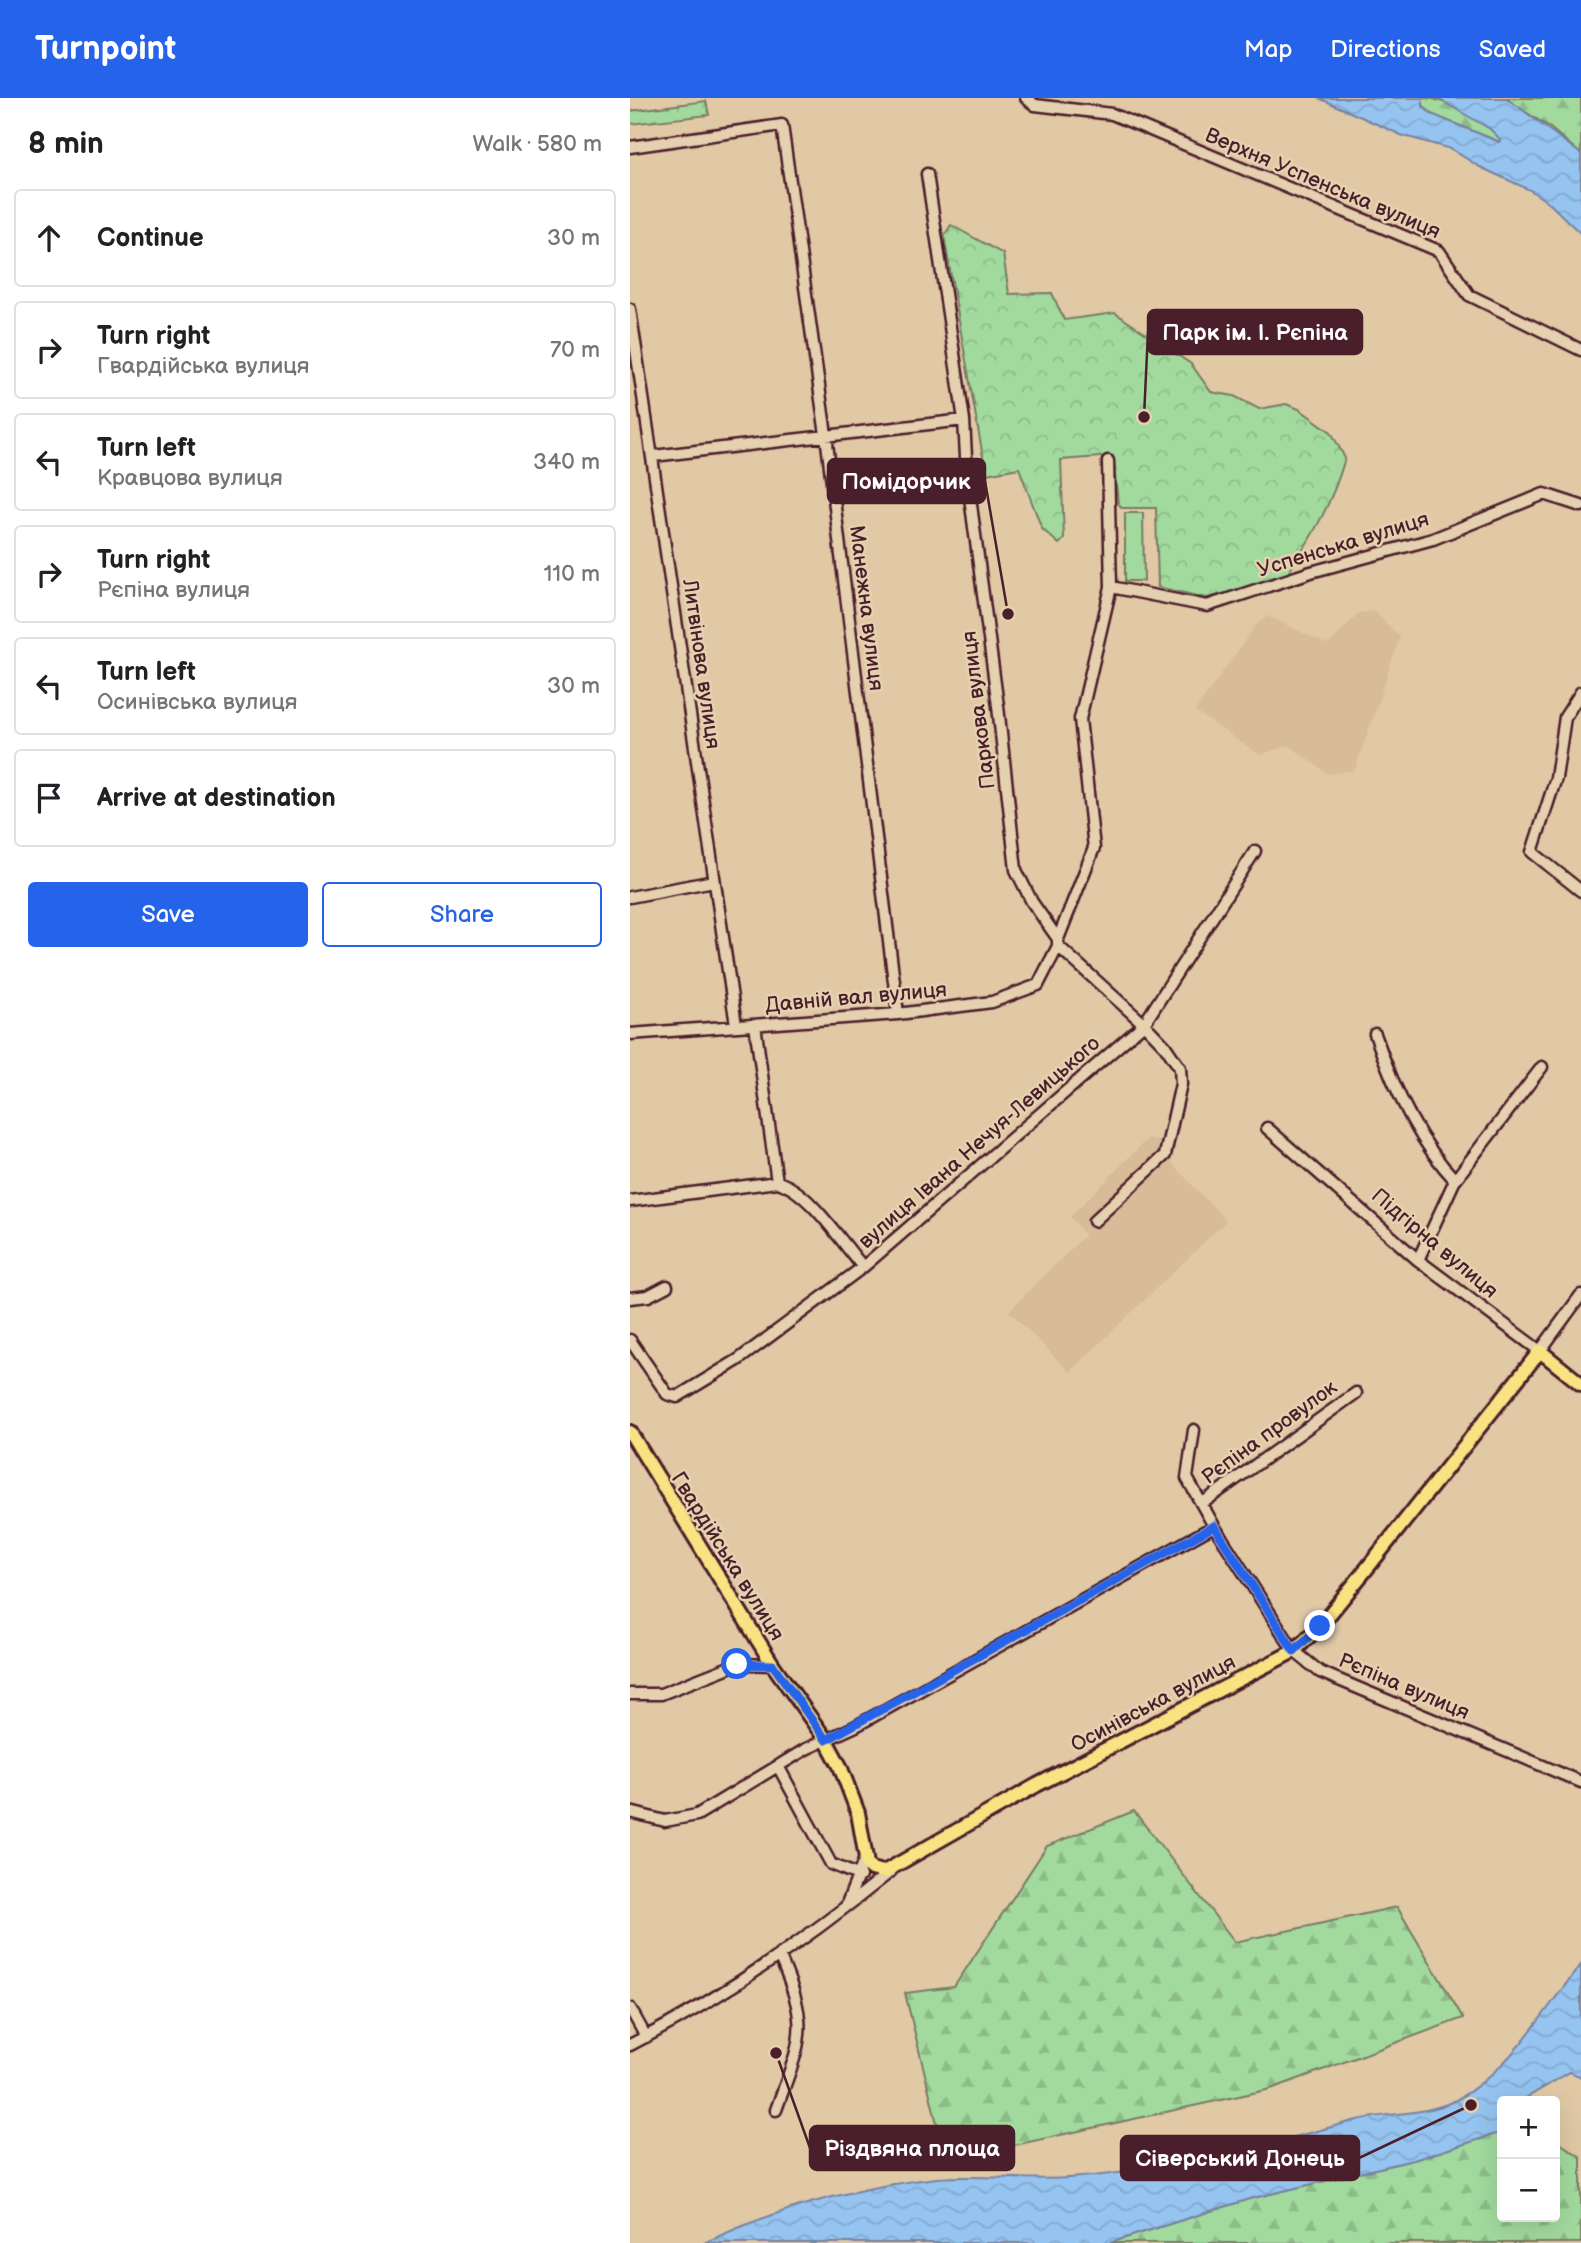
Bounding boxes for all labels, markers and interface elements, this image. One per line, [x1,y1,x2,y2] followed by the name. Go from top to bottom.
[35,29,176,69] text: Turnpoint
[1244,35,1292,64] text: Map
[1330,35,1441,64] text: Directions
[1479,35,1546,64] text: Saved
[1201,123,1444,244] street label: Верхня Успенська вулиця
[28,126,104,162] text: 8 min
[473,130,602,158] text: Walk · 580 m
[30,219,68,257] icon: ahead
[97,223,204,254] text: Continue
[547,224,600,252] text: 30 m
[1148,310,1362,354] callout: Парк ім. І. Рєпіна
[1162,319,1348,347] text: Парк ім. І. Рєпіна
[97,321,210,352] text: Turn right
[30,331,68,369] icon: right
[550,336,600,364] text: 70 m
[97,352,310,380] text: Гвардійська вулиця
[97,433,196,464] text: Turn left
[30,443,68,481] icon: left
[533,448,600,476] text: 340 m
[828,459,985,503] callout: Помідорчик
[97,464,283,492] text: Кравцова вулиця
[842,468,971,496] text: Помідорчик
[1255,507,1432,582] street label: Успенська вулиця
[844,524,889,692] street label: Манежна вулиця
[97,545,210,576] text: Turn right
[30,555,68,593] icon: right
[543,560,600,588] text: 110 m
[97,576,250,604] text: Рєпіна вулиця
[677,577,726,751] street label: Литвінова вулиця
[956,629,1001,790] street label: Паркова вулиця
[97,657,196,688] text: Turn left
[30,667,68,705] icon: left
[547,672,600,700] text: 30 m
[97,688,298,716] text: Осинівська вулиця
[30,779,68,817] icon: arrive
[97,783,336,814] text: Arrive at destination
[28,882,308,947] button: Save
[322,882,602,947] button: Share
[764,977,948,1018] street label: Давній вал вулиця
[854,1031,1105,1254] street label: вулиця Івана Нечуя-Левицького
[1366,1183,1503,1303] street label: Підгірна вулиця
[1197,1375,1342,1490] street label: Рєпіна провулок
[666,1467,790,1645] street label: Гвардійська вулиця
[1304,1610,1335,1641] route end
[721,1648,752,1679] route start
[1335,1648,1473,1725] street label: Рєпіна вулиця
[1067,1649,1240,1757] street label: Осинівська вулиця
[1497,2096,1560,2222] map controls
[1497,2096,1560,2159] button: +
[810,2126,1014,2170] callout: Різдвяна площа
[824,2135,1000,2163] text: Різдвяна площа
[1121,2136,1359,2180] callout: Сіверський Донець
[1135,2145,1345,2173] text: Сіверський Донець
[1497,2159,1560,2222] button: −

